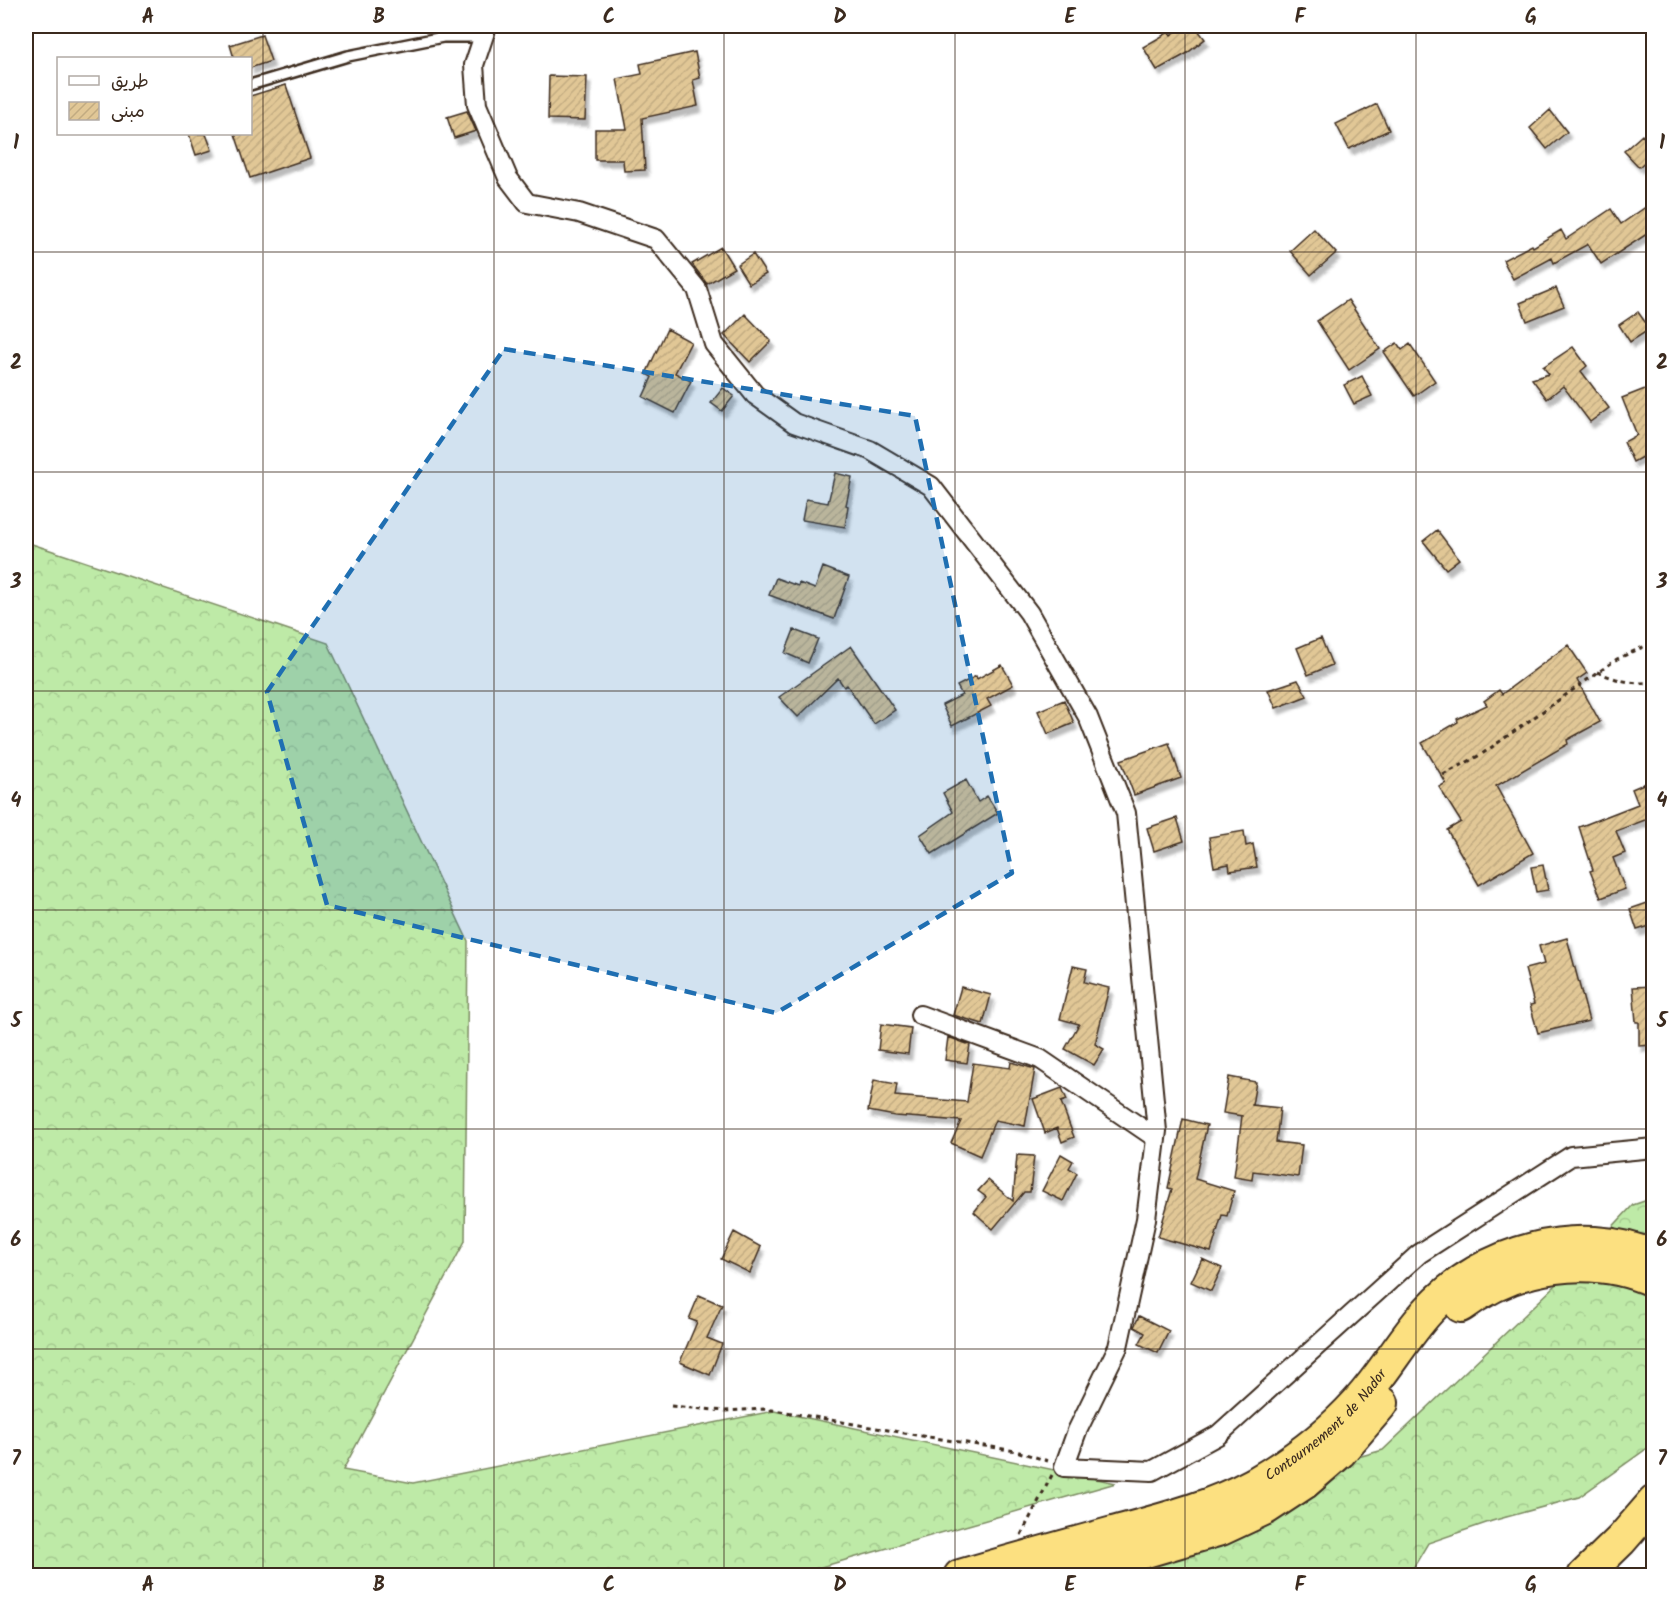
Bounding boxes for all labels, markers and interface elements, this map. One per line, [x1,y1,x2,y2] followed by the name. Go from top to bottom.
[142,2,154,34] text: A
[373,2,385,34] text: B
[603,2,615,34] text: C
[833,2,847,34] text: D
[1064,2,1076,34] text: E
[1295,2,1307,34] text: F
[1525,2,1537,34] text: G
[57,57,252,135] legend
[111,68,149,97] text: طريق
[111,98,145,127] text: مبنى
[13,128,19,160] text: 1
[1659,128,1665,160] text: 1
[10,348,22,380] text: 2
[1656,348,1668,380] text: 2
[10,567,22,599] text: 3
[1656,567,1668,599] text: 3
[11,786,22,818] text: 4
[1657,786,1668,818] text: 4
[10,1006,23,1038] text: 5
[1656,1006,1669,1038] text: 5
[11,1225,22,1257] text: 6
[1657,1225,1668,1257] text: 6
[1260,1364,1394,1488] street label: Contournement de Nador
[11,1444,21,1476] text: 7
[1657,1444,1667,1476] text: 7
[142,1570,154,1601] text: A
[373,1570,385,1601] text: B
[603,1570,615,1601] text: C
[833,1570,847,1601] text: D
[1064,1570,1076,1601] text: E
[1295,1570,1307,1601] text: F
[1525,1570,1537,1601] text: G

